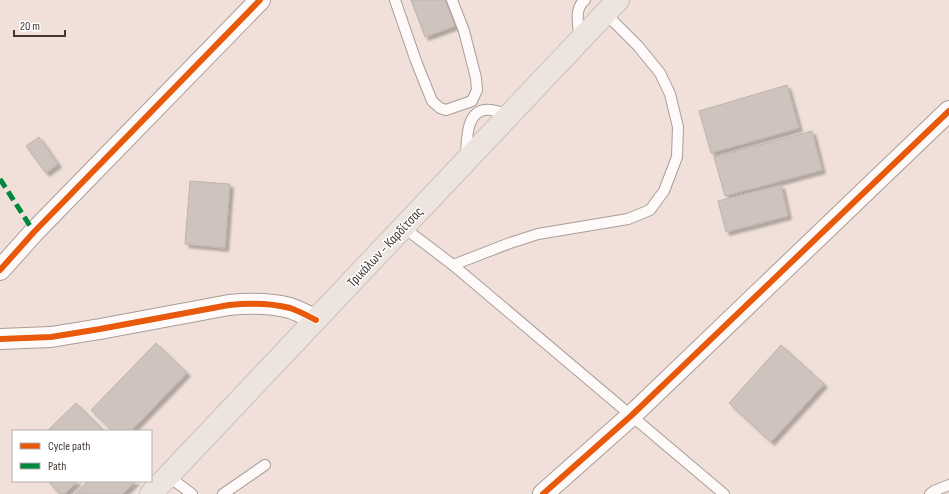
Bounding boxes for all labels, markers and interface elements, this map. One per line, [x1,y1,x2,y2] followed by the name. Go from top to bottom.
[14,12,65,38] scale bar
[20,19,40,34] text: 20 m
[343,203,427,291] street label: Τρικάλων - Καρδίτσας
[12,430,152,482] legend
[48,439,90,454] text: Cycle path
[48,459,66,474] text: Path

